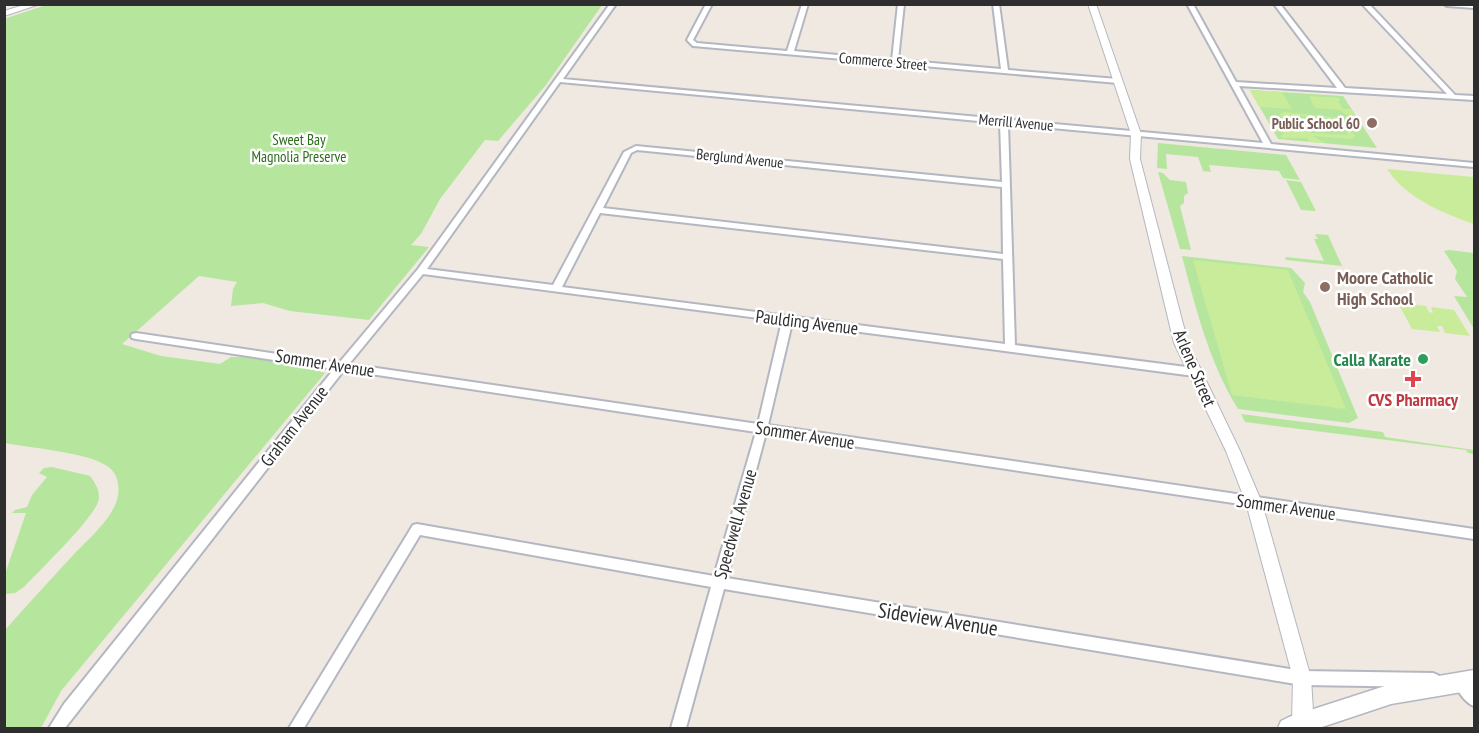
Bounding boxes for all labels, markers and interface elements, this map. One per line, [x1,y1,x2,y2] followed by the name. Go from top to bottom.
[838,48,928,74] street label: Commerce Street
[978,109,1054,135] street label: Merrill Avenue
[1272,114,1360,133] place label: Public School 60
[1365,116,1379,130] marker: Public School 60
[251,130,347,166] park label: Sweet Bay Magnolia Preserve
[695,144,785,172] street label: Berglund Avenue
[1337,266,1434,310] place label: Moore Catholic High School
[1318,280,1332,294] marker: Moore Catholic High School
[754,304,860,340] street label: Paulding Avenue
[1168,326,1222,410] street label: Arlene Street
[274,344,376,382] street label: Sommer Avenue
[1333,348,1411,371] place label: Calla Karate
[1416,352,1430,366] marker: Calla Karate
[1406,372,1420,386] marker: CVS Pharmacy
[255,381,333,471] street label: Graham Avenue
[1368,388,1459,411] place label: CVS Pharmacy
[754,416,856,454] street label: Sommer Avenue
[708,466,762,582] street label: Speedwell Avenue
[1235,489,1337,525] street label: Sommer Avenue
[876,596,1000,642] street label: Sideview Avenue

